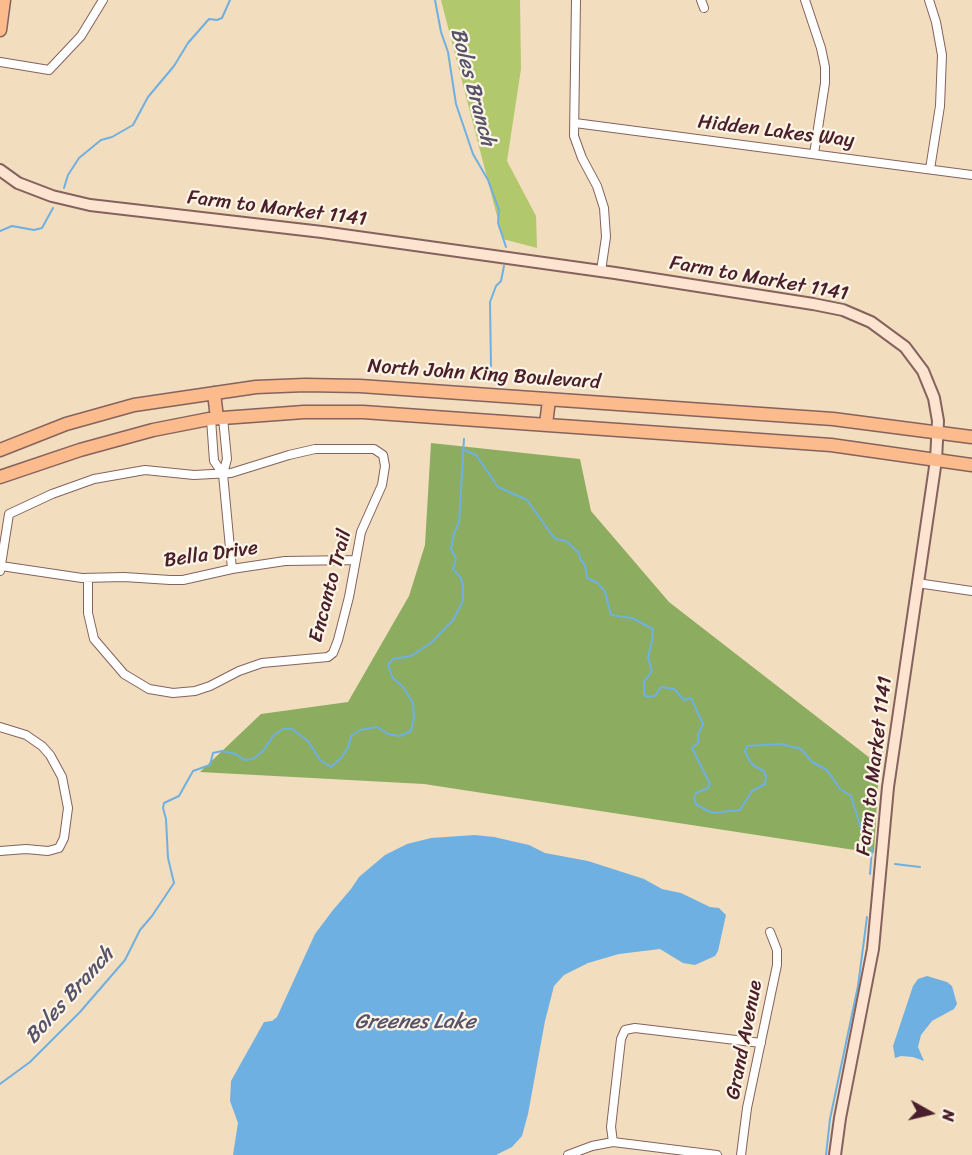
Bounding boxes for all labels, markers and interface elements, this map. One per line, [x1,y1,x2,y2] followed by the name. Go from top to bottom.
[444,25,500,149] water label: Boles Branch
[696,110,856,154] street label: Hidden Lakes Way
[186,186,368,232] street label: Farm to Market 1141
[668,251,850,307] street label: Farm to Market 1141
[367,355,601,395] street label: North John King Boulevard
[304,527,358,645] street label: Encanto Trail
[162,537,260,573] street label: Bella Drive
[852,675,898,857] street label: Farm to Market 1141
[20,943,120,1049] water label: Boles Branch
[722,978,768,1102] street label: Grand Avenue
[355,1010,475,1036] water label: Greenes Lake
[900,1083,960,1143] north arrow
[933,1108,963,1123] text: N

